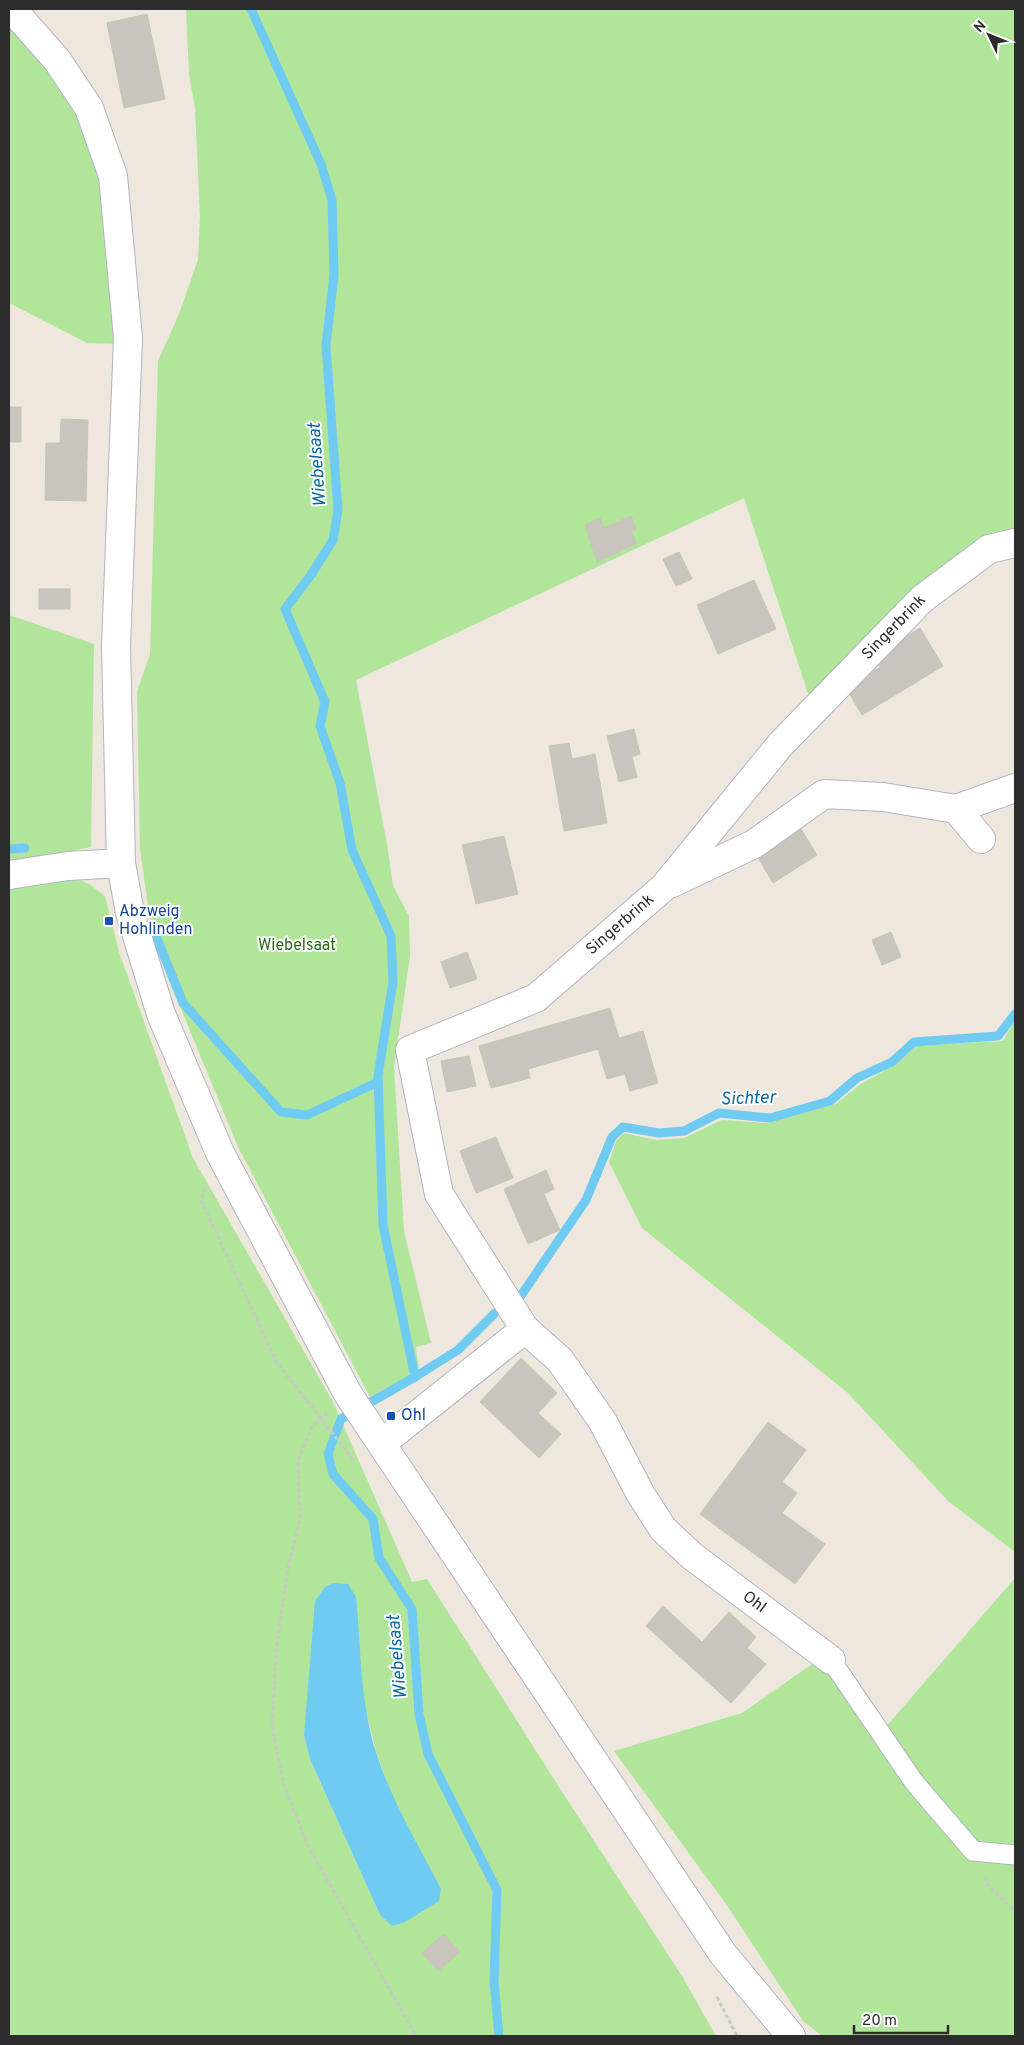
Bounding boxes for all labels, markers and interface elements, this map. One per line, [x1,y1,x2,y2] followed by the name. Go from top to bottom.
[964,10,1014,60] north arrow
[971,18,990,37] text: N
[303,420,332,508] water label: Wiebelsaat
[858,591,931,664] street label: Singerbrink
[582,890,658,960] street label: Singerbrink
[119,902,192,940] place label: Abzweig Hohlinden
[103,915,115,927] marker: Abzweig Hohlinden
[258,936,336,956] park label: Wiebelsaat
[720,1086,778,1111] water label: Sichter
[401,1406,426,1426] place label: Ohl
[385,1410,397,1422] marker: Ohl
[738,1587,770,1618] street label: Ohl
[383,1612,413,1700] water label: Wiebelsaat
[854,2002,948,2034] scale bar
[862,2012,897,2031] text: 20 m

